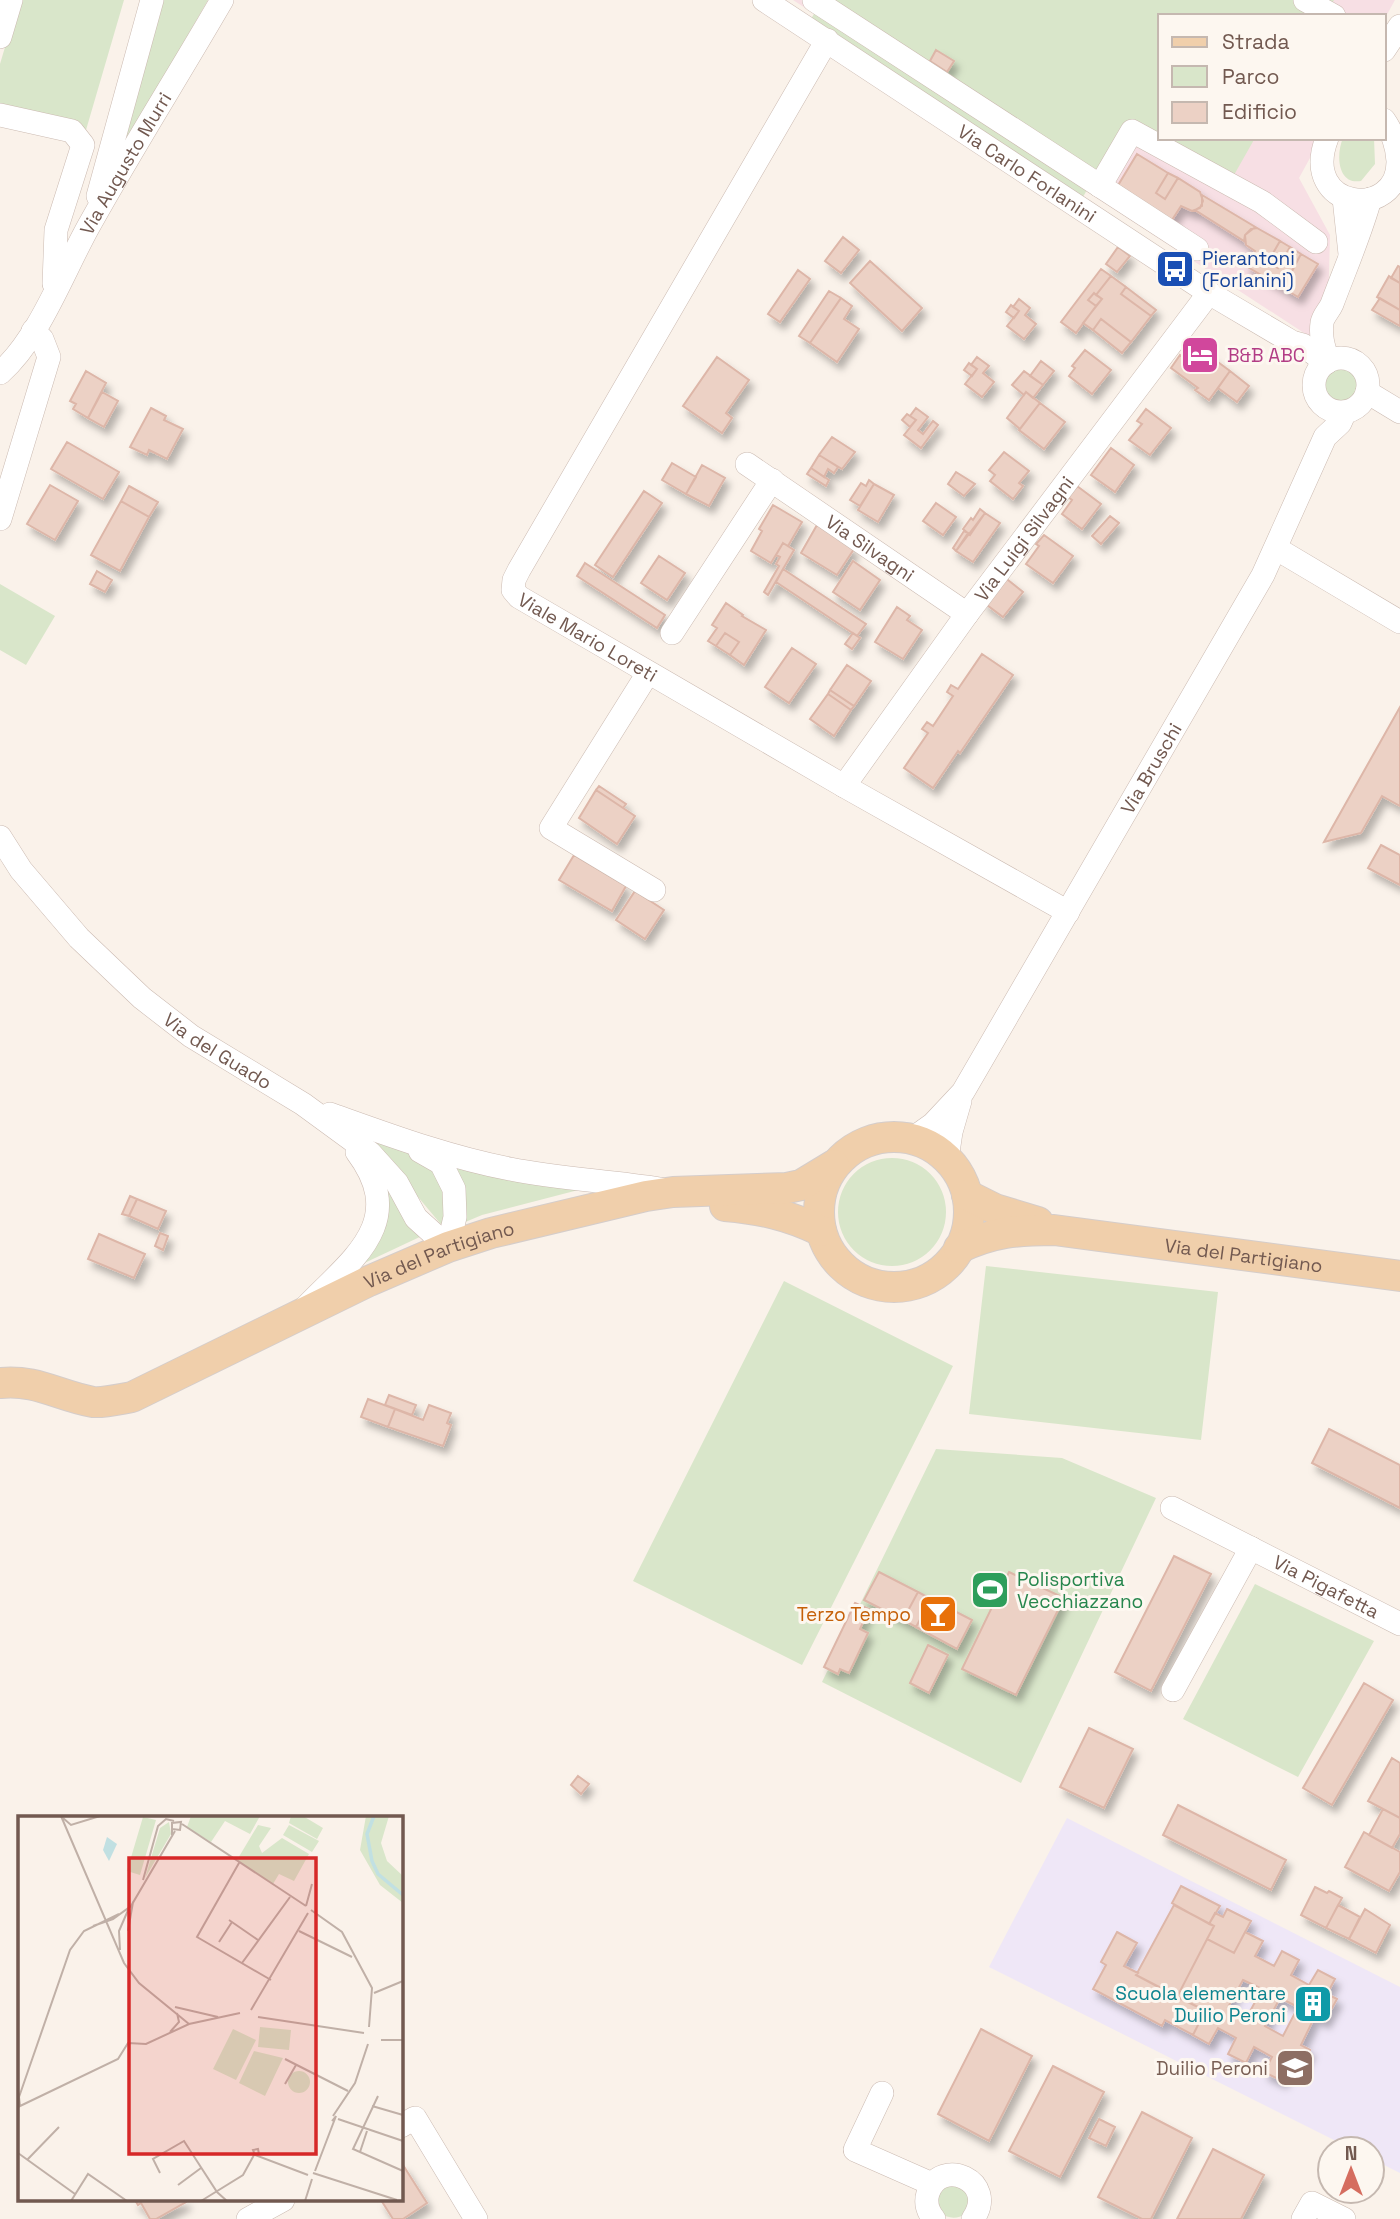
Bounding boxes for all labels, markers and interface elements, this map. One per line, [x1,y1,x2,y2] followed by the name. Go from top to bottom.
[1158,14,1386,140] legend
[1222,28,1289,55] text: Strada
[1222,63,1280,90] text: Parco
[74,87,177,239] street label: Via Augusto Murri
[1222,98,1297,125] text: Edificio
[953,118,1101,228] street label: Via Carlo Forlanini
[1202,246,1295,293] place label: Pierantoni (Forlanini)
[1154,248,1196,290] bus stop icon: Pierantoni (Forlanini)
[1179,334,1221,376] hotel icon: B&B ABC
[1227,343,1305,368] place label: B&B ABC
[969,471,1079,606] street label: Via Luigi Silvagni
[821,509,919,587] street label: Via Silvagni
[514,587,662,687] street label: Viale Mario Loreti
[1115,718,1187,818] street label: Via Bruschi
[158,1007,277,1095] street label: Via del Guado
[360,1215,517,1294] street label: Via del Partigiano
[1163,1232,1324,1278] street label: Via del Partigiano
[1269,1549,1384,1624] street label: Via Pigafetta
[1017,1567,1143,1614] place label: Polisportiva Vecchiazzano
[969,1569,1011,1611] sports icon: Polisportiva Vecchiazzano
[917,1593,959,1635] bar icon: Terzo Tempo
[797,1602,911,1627] place label: Terzo Tempo
[18,1816,402,2202] inset map
[1115,1981,1286,2028] place label: Scuola elementare Duilio Peroni
[1292,1983,1334,2025] building icon: Scuola elementare Duilio Peroni
[1274,2047,1316,2089] school or university icon: Duilio Peroni
[1156,2056,1268,2081] place label: Duilio Peroni
[1316,2135,1386,2205] north arrow
[1345,2141,1357,2166] text: N

